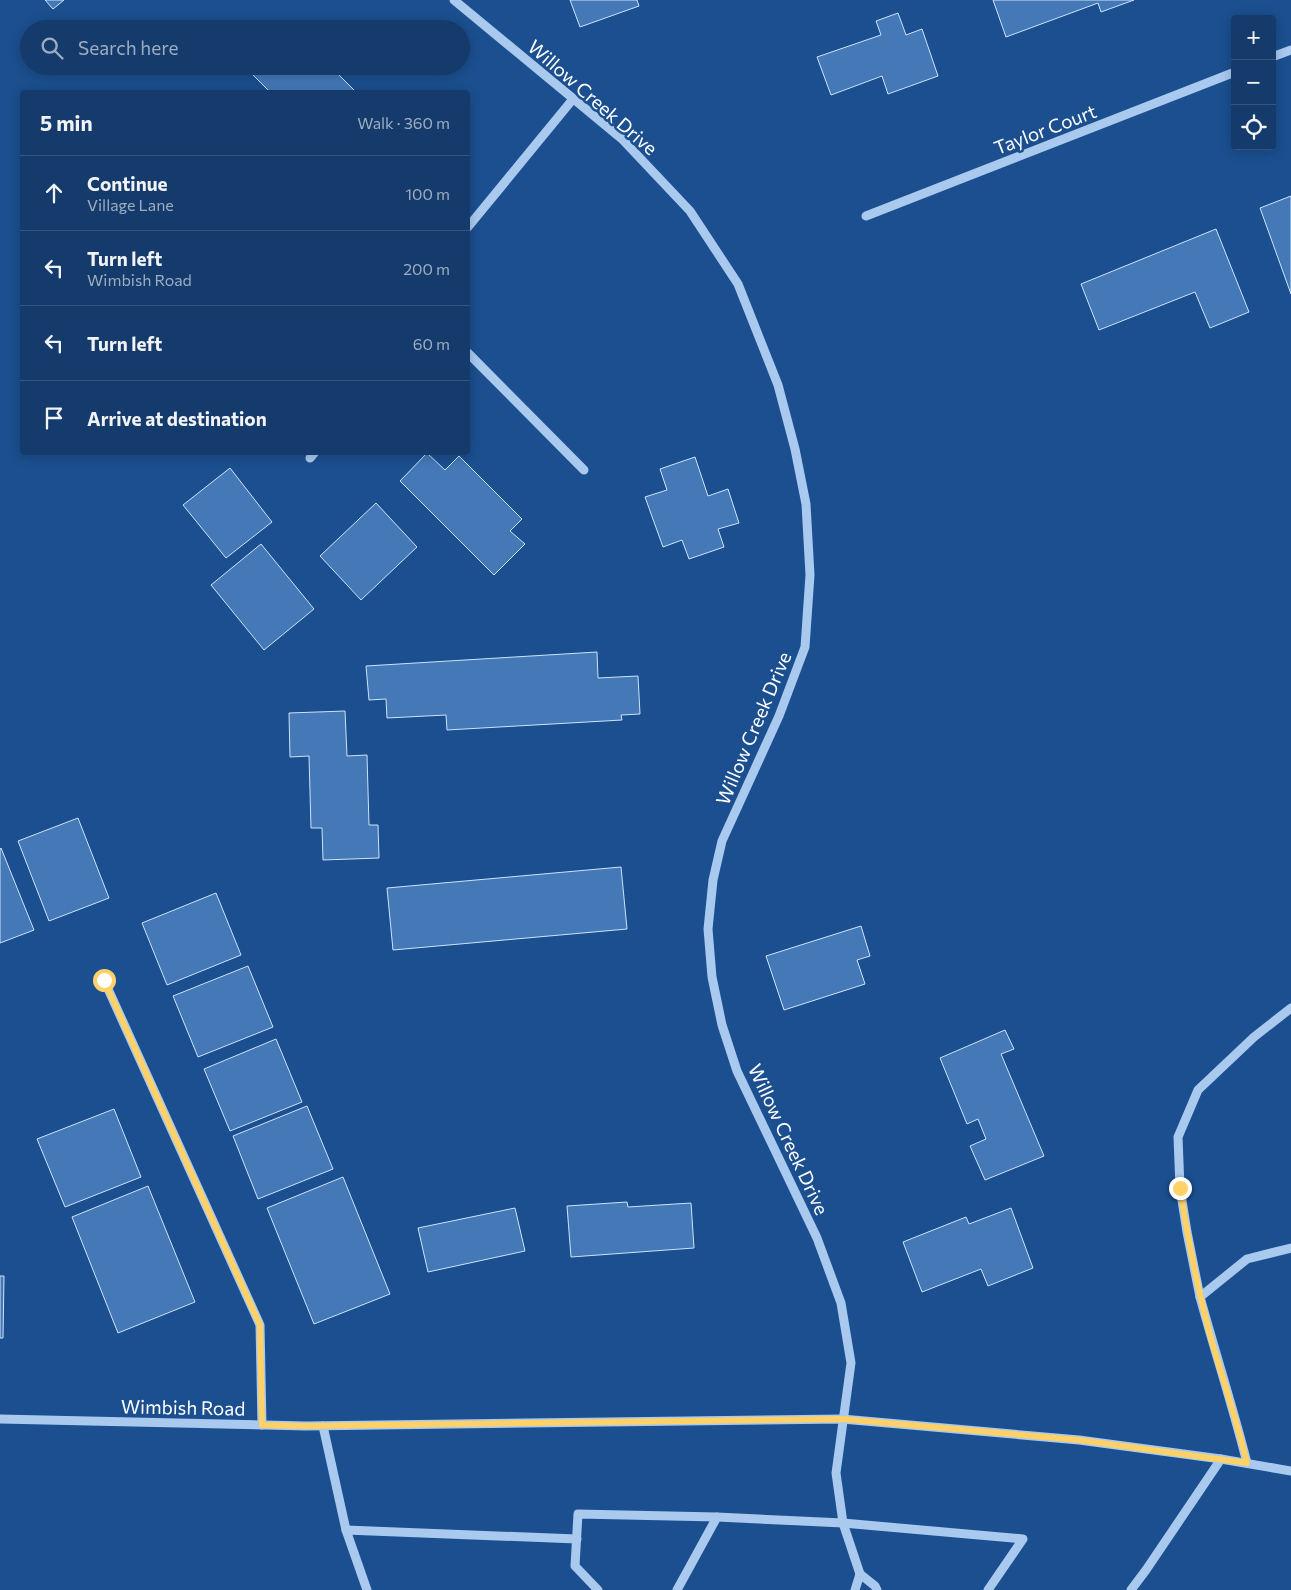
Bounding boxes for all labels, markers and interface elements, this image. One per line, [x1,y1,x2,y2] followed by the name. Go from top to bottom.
[1231,15,1276,150] map controls
[1231,15,1276,60] button: +
[20,20,470,75] search box
[38,34,66,62] icon: search
[524,35,662,159] street label: Willow Creek Drive
[78,36,178,59] text: Search here
[1231,60,1276,105] button: −
[991,99,1100,159] street label: Taylor Court
[1231,105,1276,150] button: locate
[40,110,93,135] text: 5 min
[357,113,450,132] text: Walk · 360 m
[87,172,167,195] text: Continue
[40,179,68,207] icon: ahead
[405,184,450,203] text: 100 m
[87,195,174,214] text: Village Lane
[87,247,162,270] text: Turn left
[40,254,68,282] icon: left
[403,259,450,278] text: 200 m
[87,270,192,289] text: Wimbish Road
[40,329,68,357] icon: left
[87,332,162,355] text: Turn left
[413,334,450,353] text: 60 m
[40,404,68,432] icon: arrive
[87,407,267,430] text: Arrive at destination
[710,648,796,808] street label: Willow Creek Drive
[93,969,116,992] route start
[744,1060,834,1218] street label: Willow Creek Drive
[1169,1177,1192,1200] route end
[121,1394,245,1420] street label: Wimbish Road

